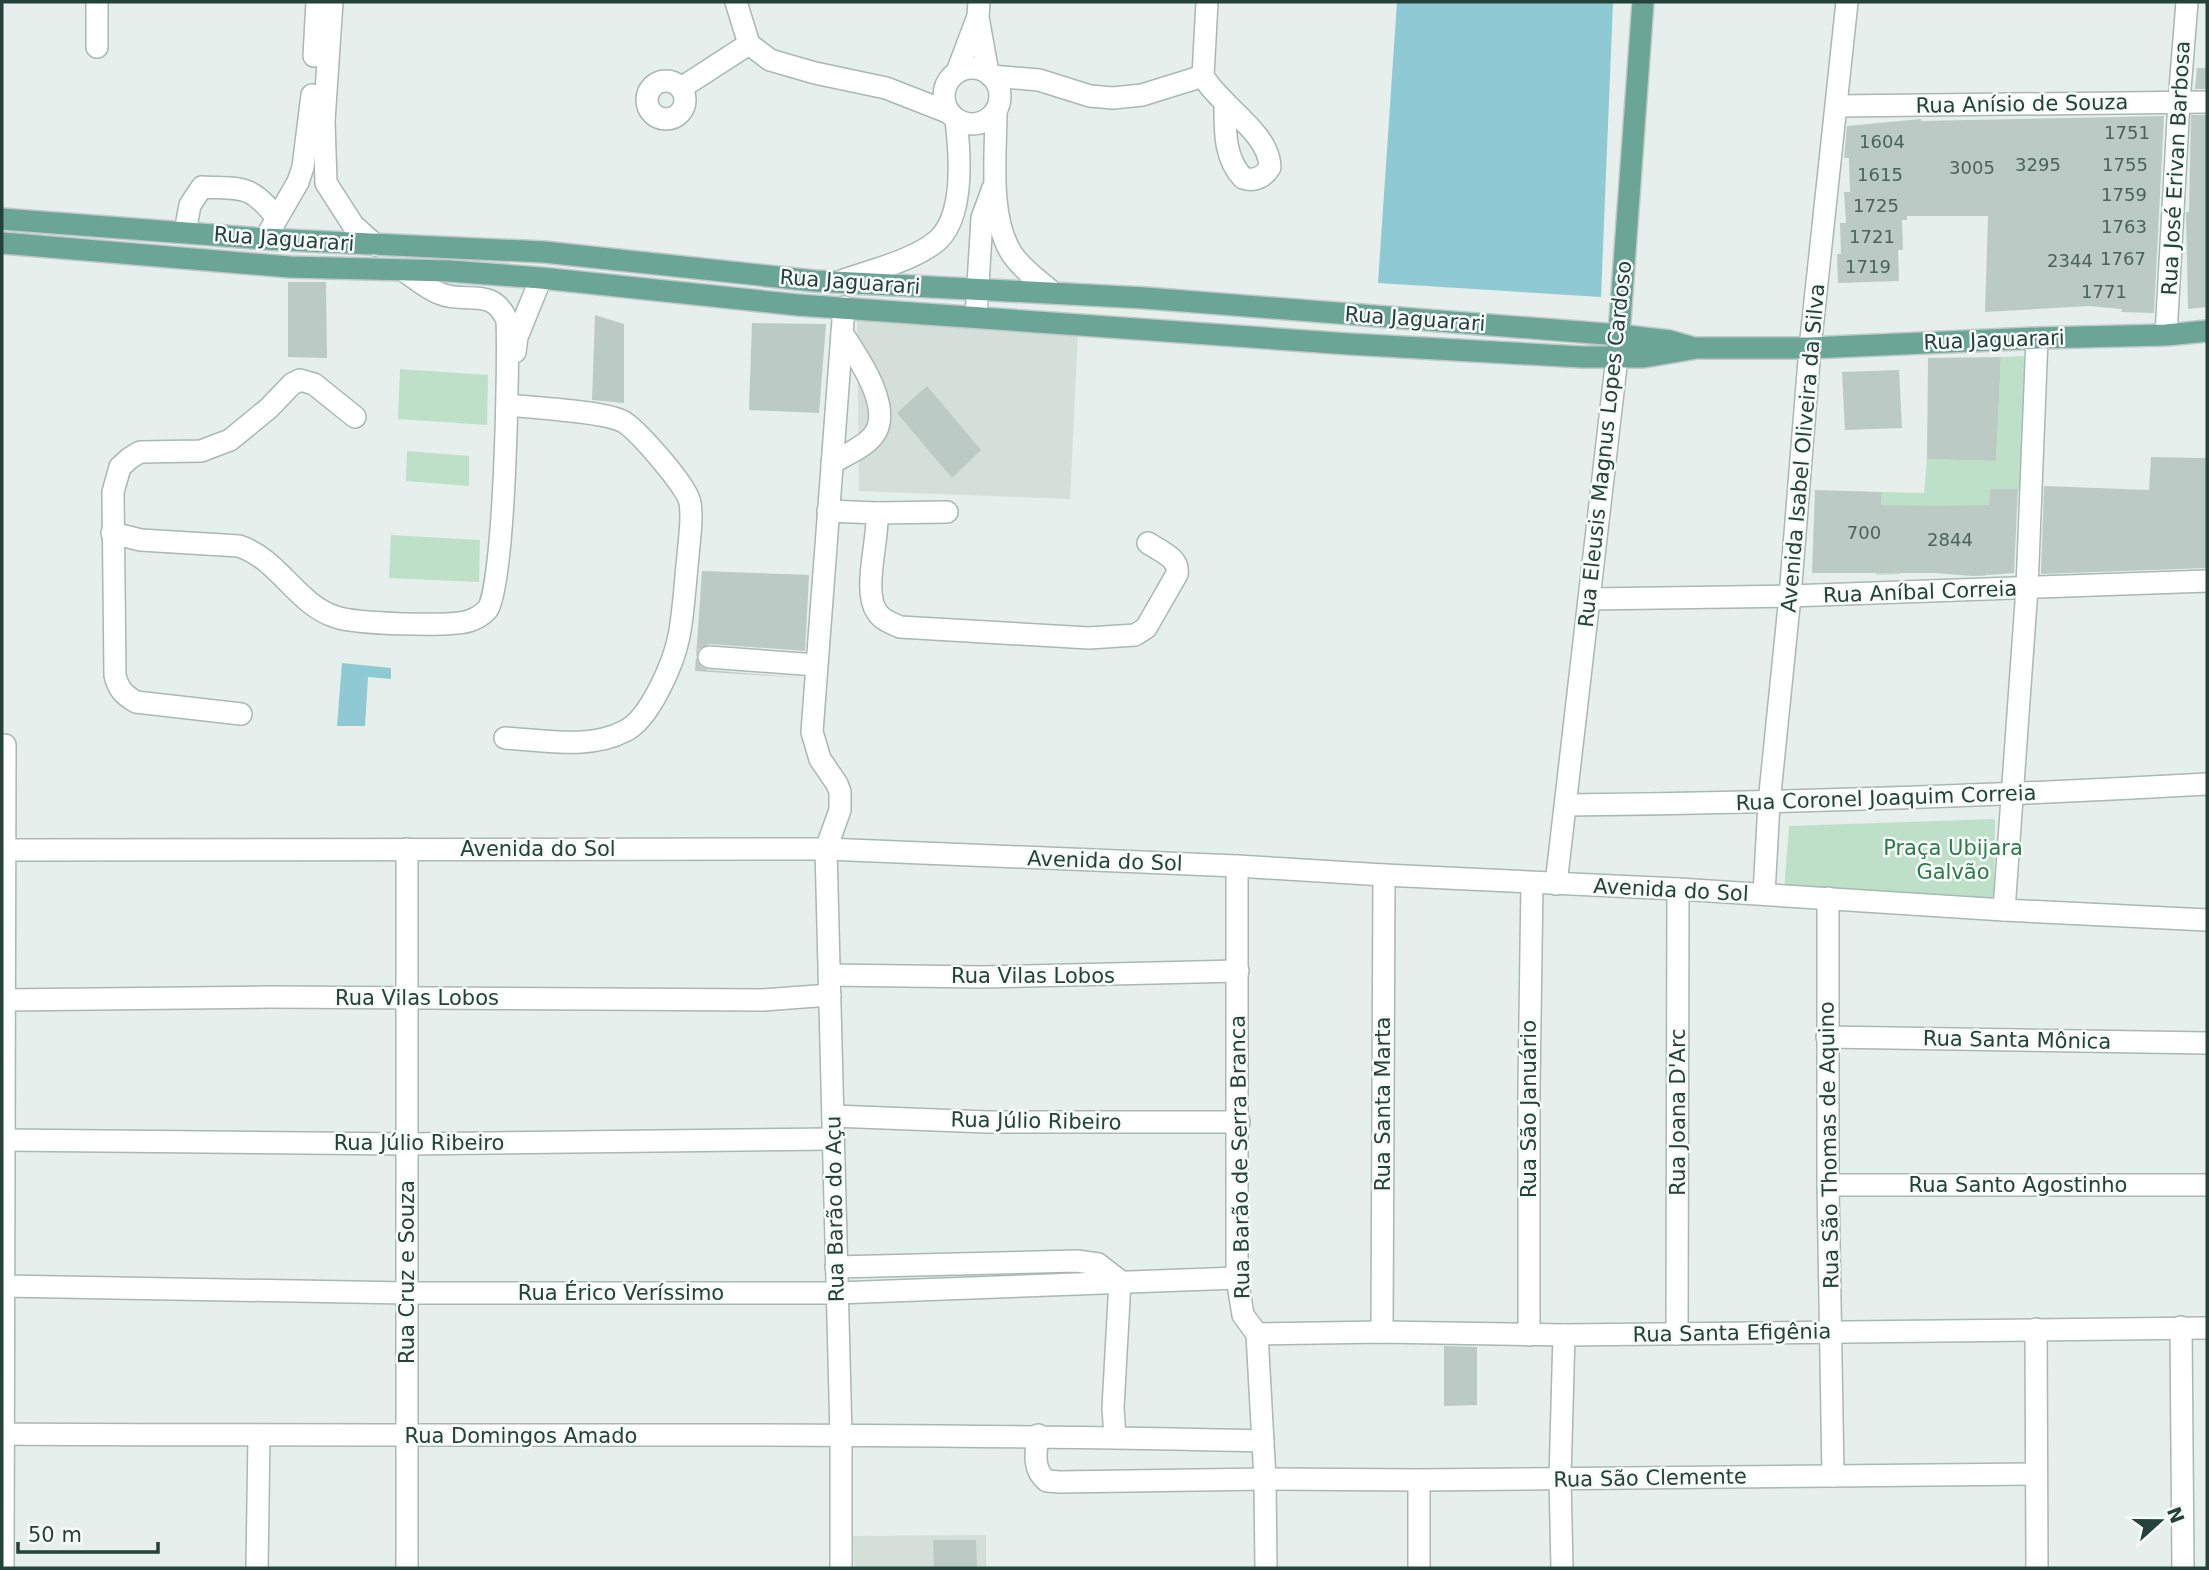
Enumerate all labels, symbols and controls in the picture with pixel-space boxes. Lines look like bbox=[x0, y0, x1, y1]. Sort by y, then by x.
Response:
street label: Rua José Erivan Barbosa bbox=[2157, 40, 2195, 296]
street label: Rua Anísio de Souza bbox=[1915, 90, 2129, 118]
house number: 1751 bbox=[2104, 122, 2150, 143]
house number: 1604 bbox=[1859, 131, 1905, 152]
house number: 3295 bbox=[2015, 154, 2061, 175]
house number: 1755 bbox=[2102, 154, 2148, 175]
house number: 3005 bbox=[1949, 157, 1995, 178]
house number: 1615 bbox=[1857, 164, 1903, 185]
house number: 1759 bbox=[2101, 184, 2147, 205]
house number: 1725 bbox=[1853, 195, 1899, 216]
house number: 1763 bbox=[2101, 216, 2147, 237]
street label: Rua Jaguarari bbox=[213, 222, 355, 256]
house number: 1721 bbox=[1849, 226, 1895, 247]
house number: 1767 bbox=[2100, 248, 2146, 269]
house number: 2344 bbox=[2047, 250, 2093, 271]
house number: 1719 bbox=[1845, 256, 1891, 277]
street label: Rua Eleusis Magnus Lopes Cardoso bbox=[1574, 259, 1636, 629]
street label: Rua Jaguarari bbox=[779, 265, 921, 299]
house number: 1771 bbox=[2081, 281, 2127, 302]
street label: Avenida Isabel Oliveira da Silva bbox=[1777, 283, 1829, 613]
street label: Rua Jaguarari bbox=[1344, 302, 1486, 336]
street label: Rua Jaguarari bbox=[1923, 326, 2065, 354]
house number: 700 bbox=[1847, 522, 1881, 543]
house number: 2844 bbox=[1927, 529, 1973, 550]
street label: Rua Aníbal Correia bbox=[1822, 577, 2018, 607]
street label: Rua Coronel Joaquim Correia bbox=[1735, 781, 2037, 815]
park label: Praça Ubijara Galvão bbox=[1883, 836, 2023, 884]
street label: Avenida do Sol bbox=[460, 837, 616, 861]
street label: Avenida do Sol bbox=[1027, 846, 1183, 876]
street label: Avenida do Sol bbox=[1593, 874, 1749, 906]
street label: Rua Vilas Lobos bbox=[951, 964, 1115, 988]
street label: Rua Vilas Lobos bbox=[335, 986, 499, 1010]
street label: Rua São Thomas de Aquino bbox=[1814, 1001, 1844, 1289]
street label: Rua Barão de Serra Branca bbox=[1226, 1015, 1254, 1299]
street label: Rua Santa Marta bbox=[1371, 1017, 1395, 1191]
street label: Rua São Januário bbox=[1517, 1020, 1541, 1198]
street label: Rua Santa Mônica bbox=[1923, 1026, 2111, 1054]
street label: Rua Joana D'Arc bbox=[1666, 1028, 1690, 1196]
street label: Rua Júlio Ribeiro bbox=[950, 1108, 1122, 1134]
street label: Rua Barão do Açu bbox=[821, 1116, 849, 1302]
street label: Rua Júlio Ribeiro bbox=[334, 1131, 504, 1155]
street label: Rua Santo Agostinho bbox=[1909, 1173, 2127, 1197]
street label: Rua Cruz e Souza bbox=[395, 1180, 419, 1364]
street label: Rua Érico Veríssimo bbox=[518, 1280, 724, 1305]
street label: Rua Santa Efigênia bbox=[1633, 1319, 1831, 1347]
street label: Rua Domingos Amado bbox=[405, 1424, 637, 1448]
street label: Rua São Clemente bbox=[1553, 1464, 1747, 1492]
north arrow bbox=[2125, 1486, 2195, 1556]
text: N bbox=[2163, 1504, 2189, 1526]
scale bar bbox=[18, 1510, 158, 1554]
text: 50 m bbox=[28, 1523, 82, 1547]

